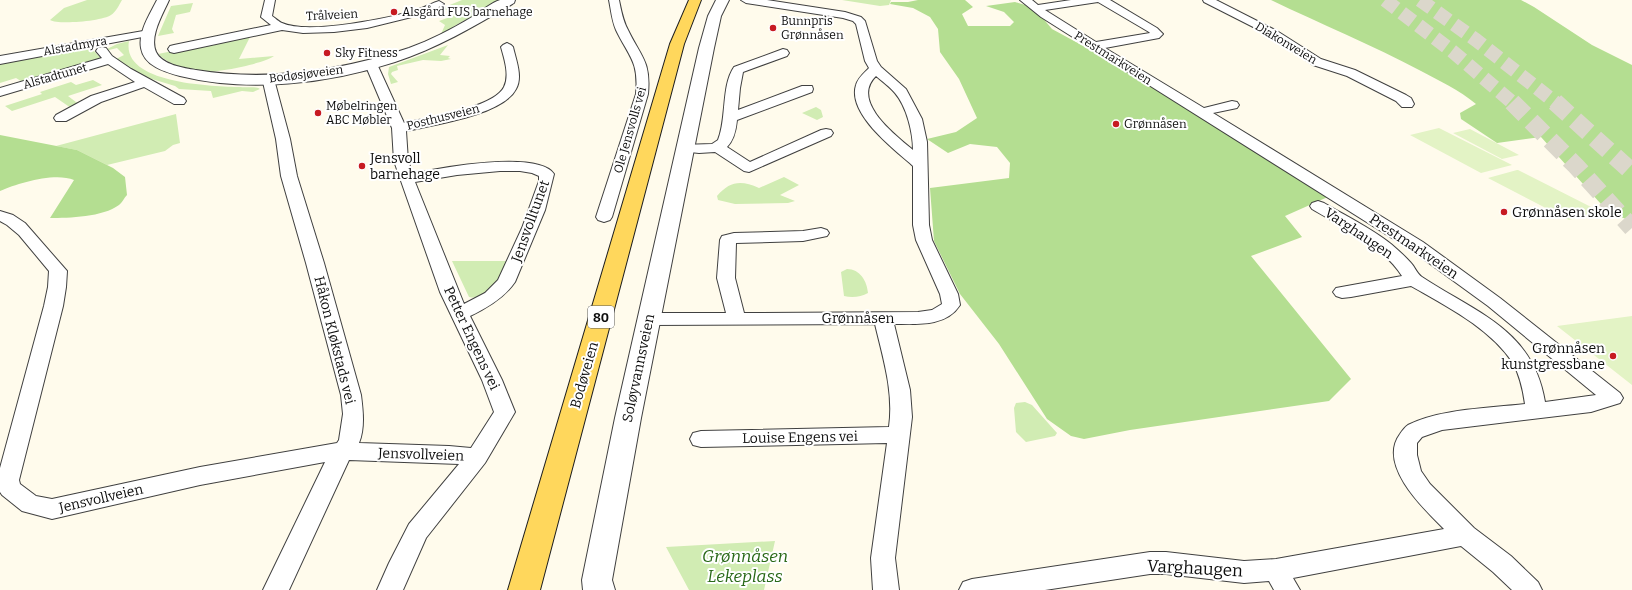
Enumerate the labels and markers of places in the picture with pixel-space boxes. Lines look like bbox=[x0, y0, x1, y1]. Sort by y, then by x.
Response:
place label: Alsgård FUS barnehage bbox=[402, 5, 533, 19]
marker: Alsgård FUS barnehage bbox=[389, 7, 399, 17]
place label: Bunnpris Grønnåsen bbox=[781, 14, 844, 42]
marker: Bunnpris Grønnåsen bbox=[768, 23, 778, 33]
place label: Sky Fitness bbox=[335, 46, 398, 60]
marker: Sky Fitness bbox=[322, 48, 332, 58]
place label: Møbelringen ABC Møbler bbox=[326, 99, 398, 127]
marker: Møbelringen ABC Møbler bbox=[313, 108, 323, 118]
place label: Grønnåsen bbox=[1124, 117, 1187, 131]
marker: Grønnåsen bbox=[1111, 119, 1121, 129]
place label: Jensvoll barnehage bbox=[369, 150, 440, 183]
marker: Jensvoll barnehage bbox=[357, 161, 367, 171]
place label: Grønnåsen skole bbox=[1512, 204, 1622, 221]
marker: Grønnåsen skole bbox=[1499, 207, 1509, 217]
place label: Grønnåsen kunstgressbane bbox=[1501, 340, 1605, 373]
marker: Grønnåsen kunstgressbane bbox=[1608, 351, 1618, 361]

